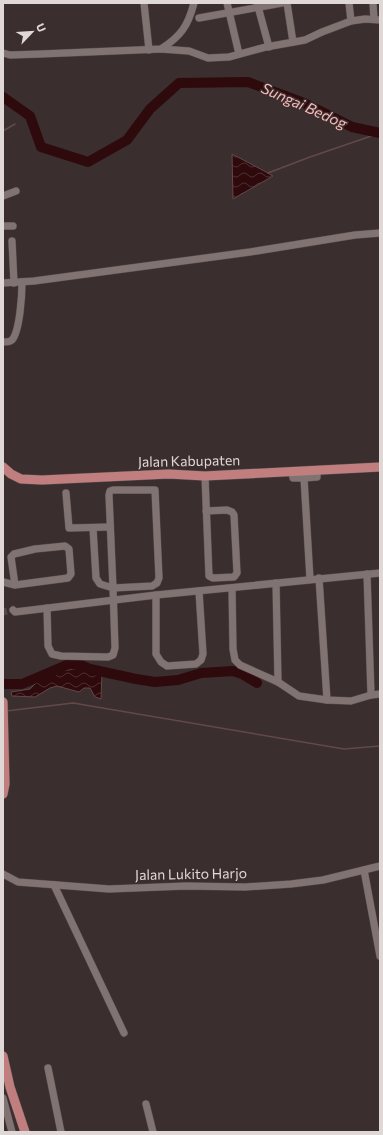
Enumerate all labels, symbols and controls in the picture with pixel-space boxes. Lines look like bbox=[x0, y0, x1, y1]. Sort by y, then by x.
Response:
north arrow bbox=[12, 12, 52, 52]
text: U bbox=[34, 21, 49, 34]
water label: Sungai Bedog bbox=[259, 78, 351, 132]
street label: Jalan Kabupaten bbox=[138, 451, 240, 470]
street label: Jalan Lukito Harjo bbox=[135, 864, 247, 883]

